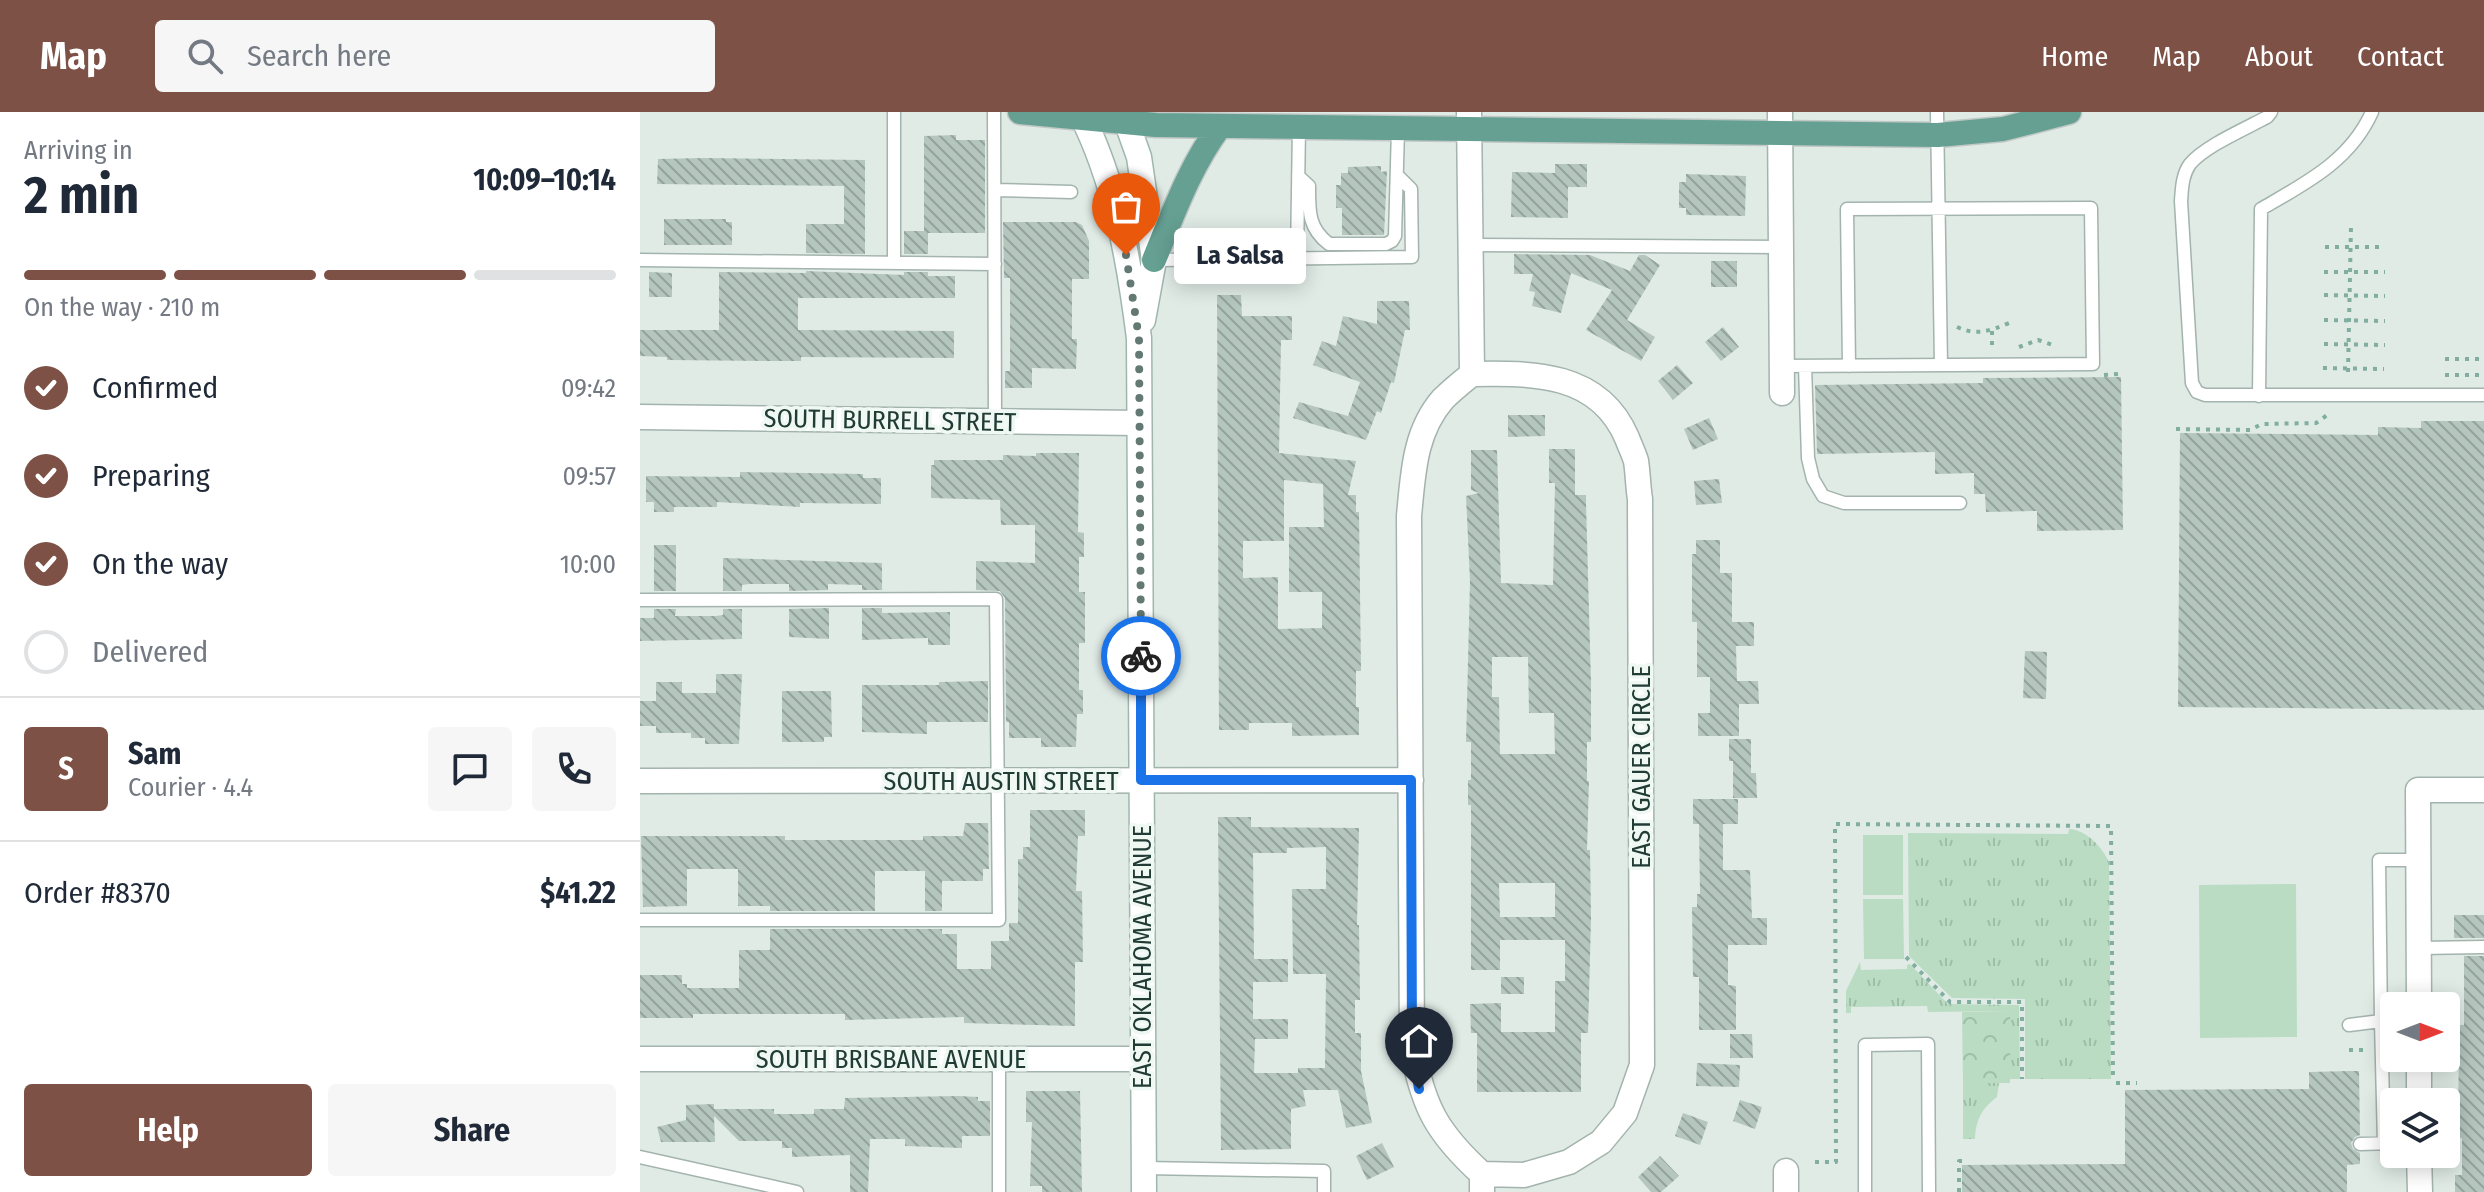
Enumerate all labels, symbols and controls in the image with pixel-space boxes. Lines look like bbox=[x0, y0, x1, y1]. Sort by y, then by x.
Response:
search box bbox=[155, 20, 715, 92]
text: Map bbox=[40, 33, 107, 79]
icon: search bbox=[183, 34, 227, 78]
text: Search here bbox=[247, 38, 391, 74]
text: Home bbox=[2041, 40, 2108, 73]
text: Map bbox=[2152, 40, 2201, 73]
text: About bbox=[2245, 40, 2313, 73]
text: Contact bbox=[2357, 40, 2444, 73]
text: Arriving in bbox=[24, 135, 133, 166]
text: 10:09–10:14 bbox=[473, 162, 616, 198]
text: 2 min bbox=[24, 164, 139, 227]
pin bbox=[1092, 173, 1160, 255]
icon: bag bbox=[1104, 185, 1148, 229]
callout: La Salsa bbox=[1174, 227, 1306, 283]
text: La Salsa bbox=[1196, 240, 1284, 271]
text: On the way · 210 m bbox=[24, 292, 220, 323]
icon: check bbox=[24, 366, 68, 410]
text: Confirmed bbox=[92, 370, 218, 406]
text: 09:42 bbox=[561, 373, 616, 404]
street label: SOUTH BURRELL STREET bbox=[763, 403, 1017, 438]
icon: check bbox=[24, 454, 68, 498]
text: Preparing bbox=[92, 458, 210, 494]
text: 09:57 bbox=[562, 461, 616, 492]
icon: check bbox=[24, 542, 68, 586]
text: On the way bbox=[92, 546, 228, 582]
text: 10:00 bbox=[560, 549, 616, 580]
courier bbox=[1101, 616, 1181, 696]
text: Delivered bbox=[92, 634, 208, 670]
icon: bike bbox=[1119, 634, 1163, 678]
street label: EAST GAUER CIRCLE bbox=[1626, 665, 1657, 869]
button: chat bbox=[428, 727, 512, 811]
button: phone bbox=[532, 727, 616, 811]
text: Sam bbox=[128, 736, 181, 772]
text: S bbox=[58, 751, 74, 787]
street label: SOUTH AUSTIN STREET bbox=[884, 766, 1118, 797]
text: Courier · 4.4 bbox=[128, 772, 253, 803]
street label: EAST OKLAHOMA AVENUE bbox=[1127, 825, 1158, 1089]
text: Order #8370 bbox=[24, 875, 171, 911]
text: $41.22 bbox=[540, 875, 616, 911]
north arrow bbox=[2380, 992, 2460, 1072]
map controls bbox=[2380, 992, 2460, 1168]
pin bbox=[1385, 1007, 1453, 1089]
icon: home bbox=[1397, 1019, 1441, 1063]
street label: SOUTH BRISBANE AVENUE bbox=[756, 1044, 1026, 1075]
button: Help bbox=[24, 1084, 312, 1176]
button: Share bbox=[328, 1084, 616, 1176]
button: layers bbox=[2380, 1088, 2460, 1168]

